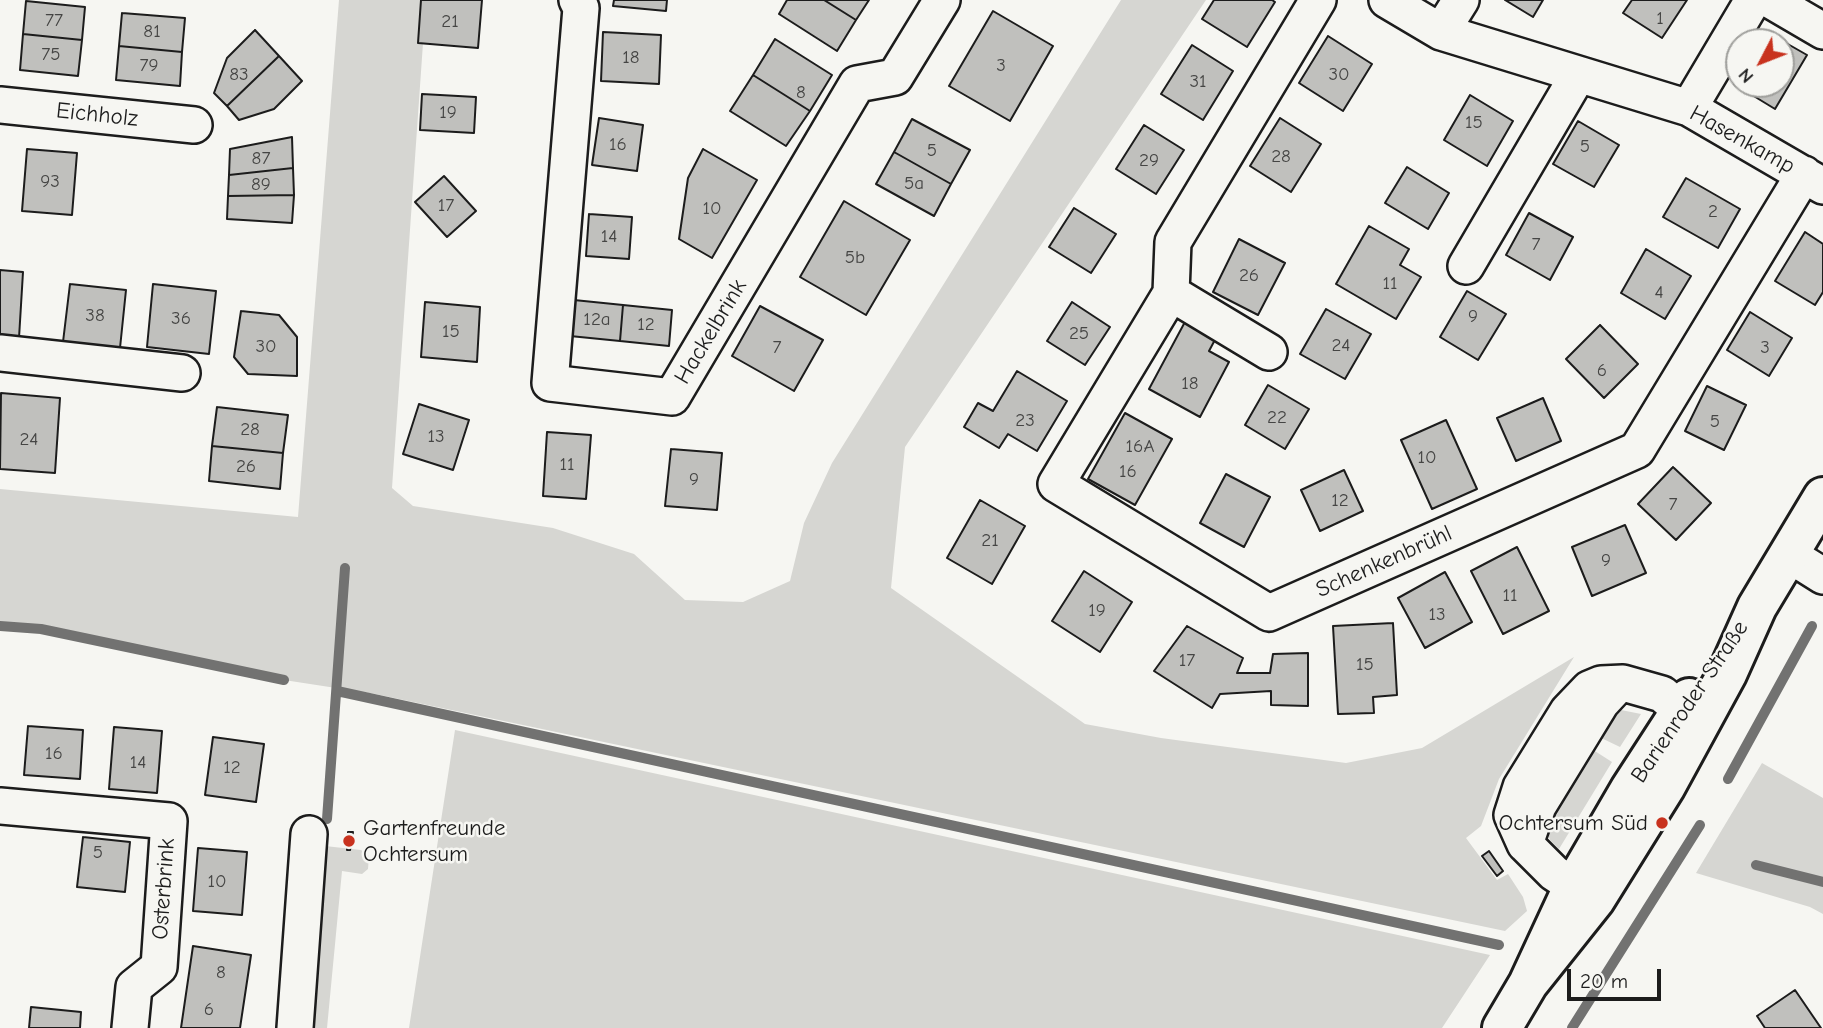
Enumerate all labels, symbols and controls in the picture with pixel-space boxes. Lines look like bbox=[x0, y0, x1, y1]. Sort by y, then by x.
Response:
house number: 1 bbox=[1656, 8, 1664, 30]
house number: 77 bbox=[45, 10, 63, 32]
house number: 21 bbox=[441, 11, 459, 33]
house number: 81 bbox=[143, 21, 161, 43]
north arrow bbox=[1725, 28, 1795, 98]
house number: 75 bbox=[41, 44, 61, 66]
house number: 18 bbox=[622, 47, 640, 69]
house number: 79 bbox=[139, 55, 159, 77]
house number: 3 bbox=[996, 55, 1006, 77]
house number: 83 bbox=[229, 64, 249, 86]
house number: 30 bbox=[1328, 64, 1350, 86]
text: N bbox=[1734, 64, 1758, 88]
house number: 31 bbox=[1189, 71, 1207, 93]
house number: 8 bbox=[796, 82, 806, 104]
street label: Eichholz bbox=[55, 97, 139, 133]
street label: Hasenkamp bbox=[1685, 100, 1799, 180]
house number: 19 bbox=[439, 102, 457, 124]
house number: 15 bbox=[1465, 112, 1483, 134]
house number: 16 bbox=[609, 134, 627, 156]
house number: 5 bbox=[1580, 136, 1590, 158]
house number: 5 bbox=[927, 140, 937, 162]
house number: 28 bbox=[1271, 146, 1291, 168]
house number: 87 bbox=[252, 148, 270, 170]
house number: 29 bbox=[1139, 150, 1159, 172]
house number: 93 bbox=[40, 171, 60, 193]
house number: 5a bbox=[904, 173, 924, 195]
house number: 89 bbox=[251, 174, 271, 196]
house number: 17 bbox=[438, 195, 454, 217]
house number: 10 bbox=[702, 198, 722, 220]
house number: 2 bbox=[1708, 201, 1718, 223]
house number: 14 bbox=[601, 226, 617, 248]
house number: 7 bbox=[1532, 234, 1540, 256]
house number: 5b bbox=[845, 247, 865, 269]
house number: 26 bbox=[1239, 265, 1259, 287]
house number: 11 bbox=[1382, 273, 1398, 295]
street label: Hackelbrink bbox=[669, 275, 753, 389]
house number: 4 bbox=[1654, 282, 1664, 304]
house number: 38 bbox=[85, 305, 105, 327]
house number: 9 bbox=[1468, 306, 1478, 328]
house number: 36 bbox=[171, 308, 191, 330]
house number: 12a bbox=[583, 309, 611, 331]
house number: 12 bbox=[637, 314, 655, 336]
house number: 15 bbox=[442, 321, 460, 343]
house number: 25 bbox=[1069, 323, 1089, 345]
house number: 24 bbox=[1331, 335, 1351, 357]
house number: 30 bbox=[255, 336, 277, 358]
house number: 7 bbox=[773, 337, 781, 359]
house number: 3 bbox=[1760, 337, 1770, 359]
house number: 6 bbox=[1597, 360, 1607, 382]
house number: 18 bbox=[1181, 373, 1199, 395]
house number: 22 bbox=[1267, 407, 1287, 429]
house number: 23 bbox=[1015, 410, 1035, 432]
house number: 5 bbox=[1710, 411, 1720, 433]
house number: 28 bbox=[240, 419, 260, 441]
house number: 13 bbox=[427, 426, 445, 448]
house number: 24 bbox=[19, 429, 39, 451]
house number: 16A bbox=[1126, 436, 1154, 458]
house number: 10 bbox=[1417, 447, 1437, 469]
house number: 11 bbox=[559, 454, 575, 476]
house number: 26 bbox=[236, 456, 256, 478]
house number: 16 bbox=[1119, 461, 1137, 483]
house number: 9 bbox=[689, 469, 699, 491]
house number: 12 bbox=[1331, 490, 1349, 512]
house number: 7 bbox=[1669, 494, 1677, 516]
street label: Schenkenbrühl bbox=[1312, 520, 1456, 604]
house number: 21 bbox=[981, 530, 999, 552]
house number: 9 bbox=[1601, 550, 1611, 572]
house number: 11 bbox=[1502, 585, 1518, 607]
house number: 19 bbox=[1088, 600, 1106, 622]
house number: 13 bbox=[1428, 604, 1446, 626]
street label: Barienroder Straße bbox=[1626, 616, 1754, 788]
house number: 17 bbox=[1179, 650, 1195, 672]
house number: 15 bbox=[1356, 654, 1374, 676]
house number: 16 bbox=[45, 743, 63, 765]
house number: 14 bbox=[130, 752, 146, 774]
house number: 12 bbox=[223, 757, 241, 779]
place label: Ochtersum Süd bbox=[1499, 809, 1648, 837]
place label: Gartenfreunde Ochtersum bbox=[363, 814, 505, 868]
marker: Ochtersum Süd bbox=[1654, 815, 1670, 831]
marker: Gartenfreunde Ochtersum bbox=[341, 833, 357, 849]
street label: Osterbrink bbox=[147, 837, 181, 941]
house number: 5 bbox=[93, 842, 103, 864]
house number: 10 bbox=[207, 871, 227, 893]
scale bar bbox=[1571, 954, 1666, 998]
house number: 8 bbox=[216, 962, 226, 984]
text: 20 m bbox=[1580, 969, 1628, 993]
house number: 6 bbox=[204, 999, 214, 1021]

